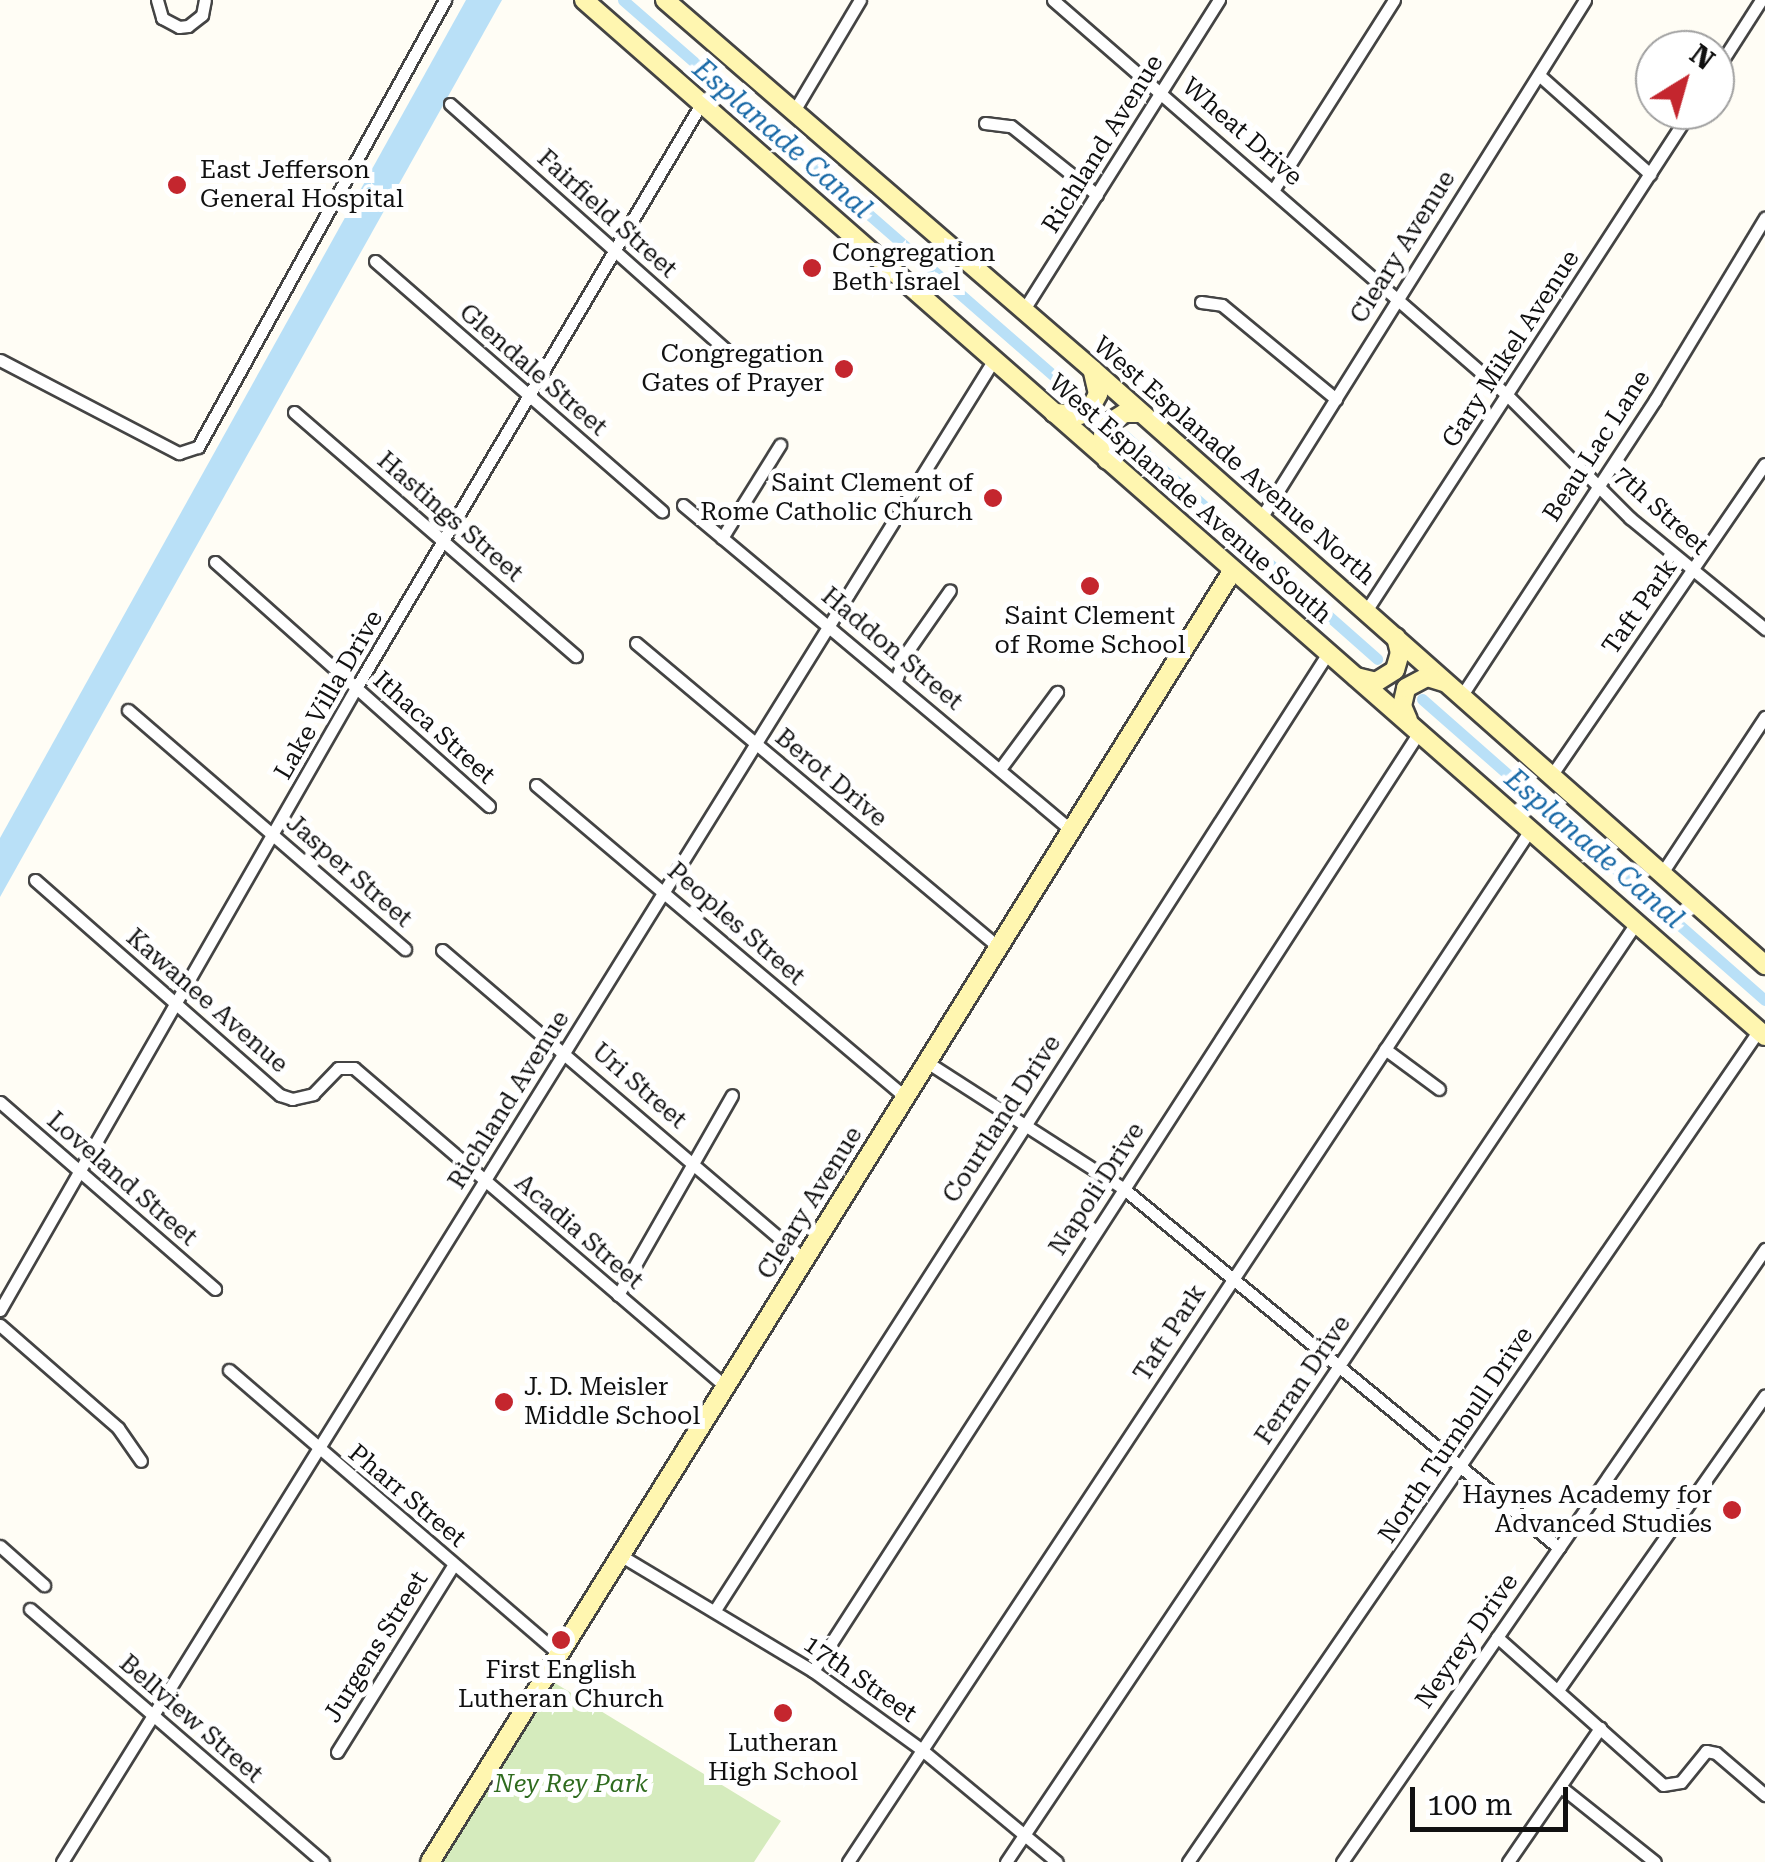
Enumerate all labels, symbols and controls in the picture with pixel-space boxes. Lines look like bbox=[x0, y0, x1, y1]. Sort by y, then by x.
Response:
north arrow bbox=[1635, 30, 1735, 130]
text: N bbox=[1684, 38, 1721, 77]
street label: Richland Avenue bbox=[1036, 49, 1170, 239]
water label: Esplanade Canal bbox=[686, 52, 878, 226]
street label: Wheat Drive bbox=[1176, 72, 1308, 192]
street label: Fairfield Street bbox=[531, 143, 683, 285]
place label: East Jefferson General Hospital bbox=[200, 156, 404, 215]
street label: Cleary Avenue bbox=[1344, 165, 1462, 329]
marker: East Jefferson General Hospital bbox=[164, 172, 190, 198]
place label: Congregation Beth Israel bbox=[832, 239, 995, 298]
street label: Gary Mikel Avenue bbox=[1436, 245, 1586, 453]
marker: Congregation Beth Israel bbox=[801, 257, 823, 279]
street label: Glendale Street bbox=[453, 298, 613, 442]
street label: West Esplanade Avenue North bbox=[1087, 330, 1381, 592]
place label: Congregation Gates of Prayer bbox=[641, 340, 824, 399]
marker: Congregation Gates of Prayer bbox=[833, 358, 855, 380]
street label: Beau Lac Lane bbox=[1537, 365, 1657, 527]
street label: West Esplanade Avenue South bbox=[1042, 368, 1338, 630]
street label: Hastings Street bbox=[371, 446, 529, 588]
street label: 7th Street bbox=[1607, 461, 1715, 561]
place label: Saint Clement of Rome Catholic Church bbox=[700, 469, 973, 528]
marker: Saint Clement of Rome Catholic Church bbox=[982, 487, 1004, 509]
street label: Taft Park bbox=[1596, 553, 1684, 661]
marker: Saint Clement of Rome School bbox=[1079, 575, 1101, 597]
street label: Haddon Street bbox=[815, 581, 969, 717]
place label: Saint Clement of Rome School bbox=[995, 602, 1185, 661]
street label: Lake Villa Drive bbox=[268, 605, 390, 785]
street label: Ithaca Street bbox=[367, 665, 501, 791]
street label: Berot Drive bbox=[769, 723, 893, 833]
water label: Esplanade Canal bbox=[1498, 762, 1690, 936]
street label: Jasper Street bbox=[280, 808, 418, 934]
street label: Peoples Street bbox=[661, 856, 811, 992]
street label: Kawanee Avenue bbox=[120, 923, 294, 1079]
street label: Richland Avenue bbox=[442, 1005, 576, 1195]
street label: Courtland Drive bbox=[937, 1029, 1067, 1209]
street label: Uri Street bbox=[585, 1037, 693, 1135]
street label: Loveland Street bbox=[41, 1106, 203, 1252]
street label: Napoli Drive bbox=[1043, 1117, 1151, 1261]
street label: Cleary Avenue bbox=[751, 1121, 869, 1285]
street label: Acadia Street bbox=[509, 1168, 649, 1296]
street label: Taft Park bbox=[1128, 1279, 1212, 1387]
street label: Ferran Drive bbox=[1249, 1310, 1357, 1450]
street label: North Turnbull Drive bbox=[1372, 1321, 1540, 1549]
place label: J. D. Meisler Middle School bbox=[524, 1373, 700, 1432]
marker: J. D. Meisler Middle School bbox=[493, 1391, 515, 1413]
street label: Pharr Street bbox=[342, 1438, 472, 1554]
place label: Haynes Academy for Advanced Studies bbox=[1462, 1481, 1712, 1540]
marker: Haynes Academy for Advanced Studies bbox=[1721, 1499, 1743, 1521]
street label: Jurgens Street bbox=[318, 1566, 434, 1728]
street label: Neyrey Drive bbox=[1409, 1568, 1525, 1714]
marker: First English Lutheran Church bbox=[550, 1629, 572, 1651]
street label: 17th Street bbox=[798, 1629, 922, 1729]
street label: Bellview Street bbox=[113, 1649, 269, 1789]
place label: First English Lutheran Church bbox=[458, 1656, 664, 1715]
marker: Lutheran High School bbox=[772, 1702, 794, 1724]
place label: Lutheran High School bbox=[708, 1729, 858, 1788]
scale bar bbox=[1415, 1767, 1572, 1829]
park label: Ney Rey Park bbox=[494, 1769, 648, 1799]
text: 100 m bbox=[1427, 1787, 1512, 1822]

